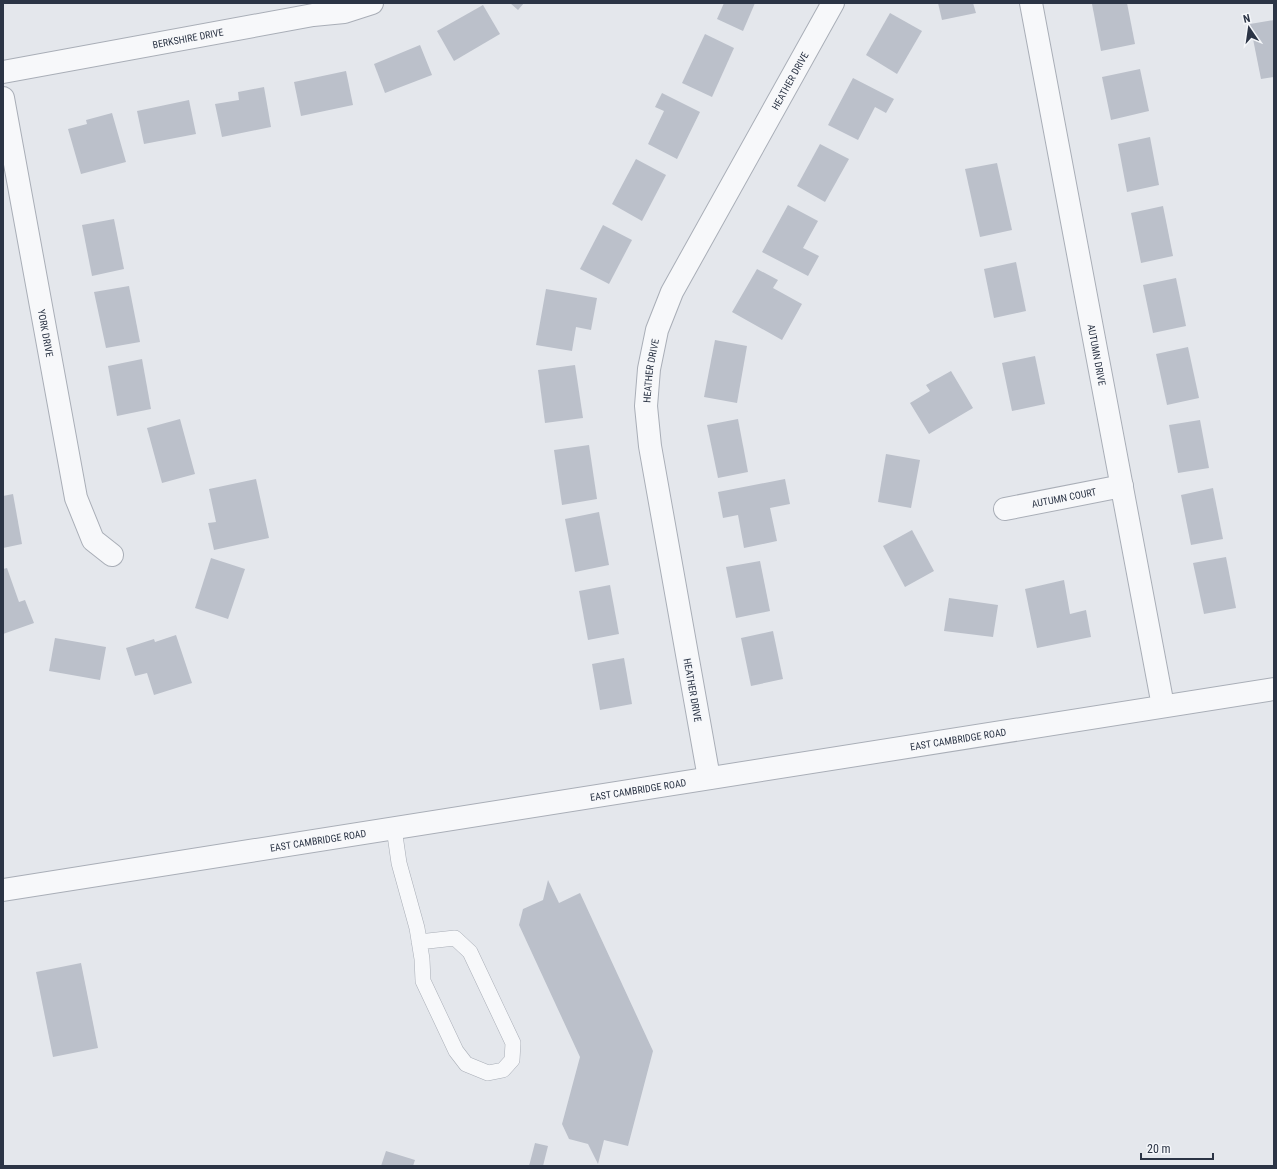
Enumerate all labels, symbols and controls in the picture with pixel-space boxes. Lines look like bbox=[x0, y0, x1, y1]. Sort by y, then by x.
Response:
north arrow bbox=[1229, 8, 1269, 48]
text: N bbox=[1242, 12, 1252, 26]
street label: BERKSHIRE DRIVE bbox=[152, 27, 224, 50]
street label: HEATHER DRIVE bbox=[770, 50, 811, 112]
street label: YORK DRIVE bbox=[36, 308, 55, 358]
street label: AUTUMN DRIVE bbox=[1085, 323, 1108, 387]
street label: HEATHER DRIVE bbox=[641, 338, 661, 403]
street label: AUTUMN COURT bbox=[1031, 486, 1097, 510]
street label: HEATHER DRIVE bbox=[682, 657, 704, 723]
street label: EAST CAMBRIDGE ROAD bbox=[909, 726, 1007, 752]
street label: EAST CAMBRIDGE ROAD bbox=[589, 777, 687, 803]
street label: EAST CAMBRIDGE ROAD bbox=[269, 828, 367, 854]
scale bar bbox=[1141, 1135, 1213, 1161]
text: 20 m bbox=[1147, 1142, 1171, 1156]

